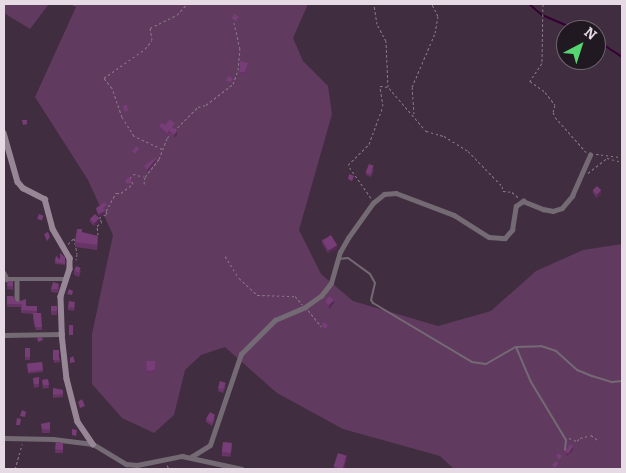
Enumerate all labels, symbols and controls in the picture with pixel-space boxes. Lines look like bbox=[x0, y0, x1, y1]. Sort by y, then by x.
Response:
north arrow bbox=[556, 20, 606, 70]
text: N bbox=[581, 24, 600, 44]

